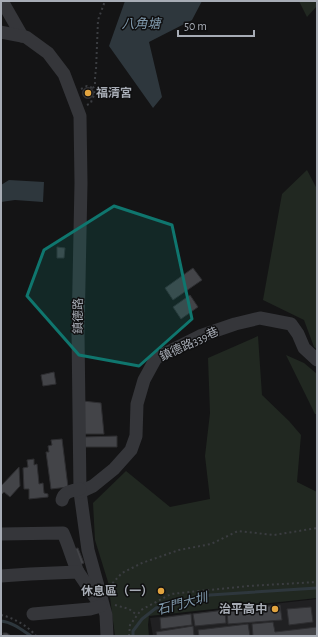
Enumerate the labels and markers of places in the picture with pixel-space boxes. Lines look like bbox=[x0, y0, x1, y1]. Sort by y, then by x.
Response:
place label: 福清宮 bbox=[96, 86, 132, 99]
marker: 福清宮 bbox=[83, 88, 93, 98]
place label: 休息區（一） bbox=[81, 584, 153, 597]
marker: 休息區（一） bbox=[156, 586, 166, 596]
place label: 治平高中 bbox=[219, 602, 267, 615]
marker: 治平高中 bbox=[270, 604, 280, 614]

